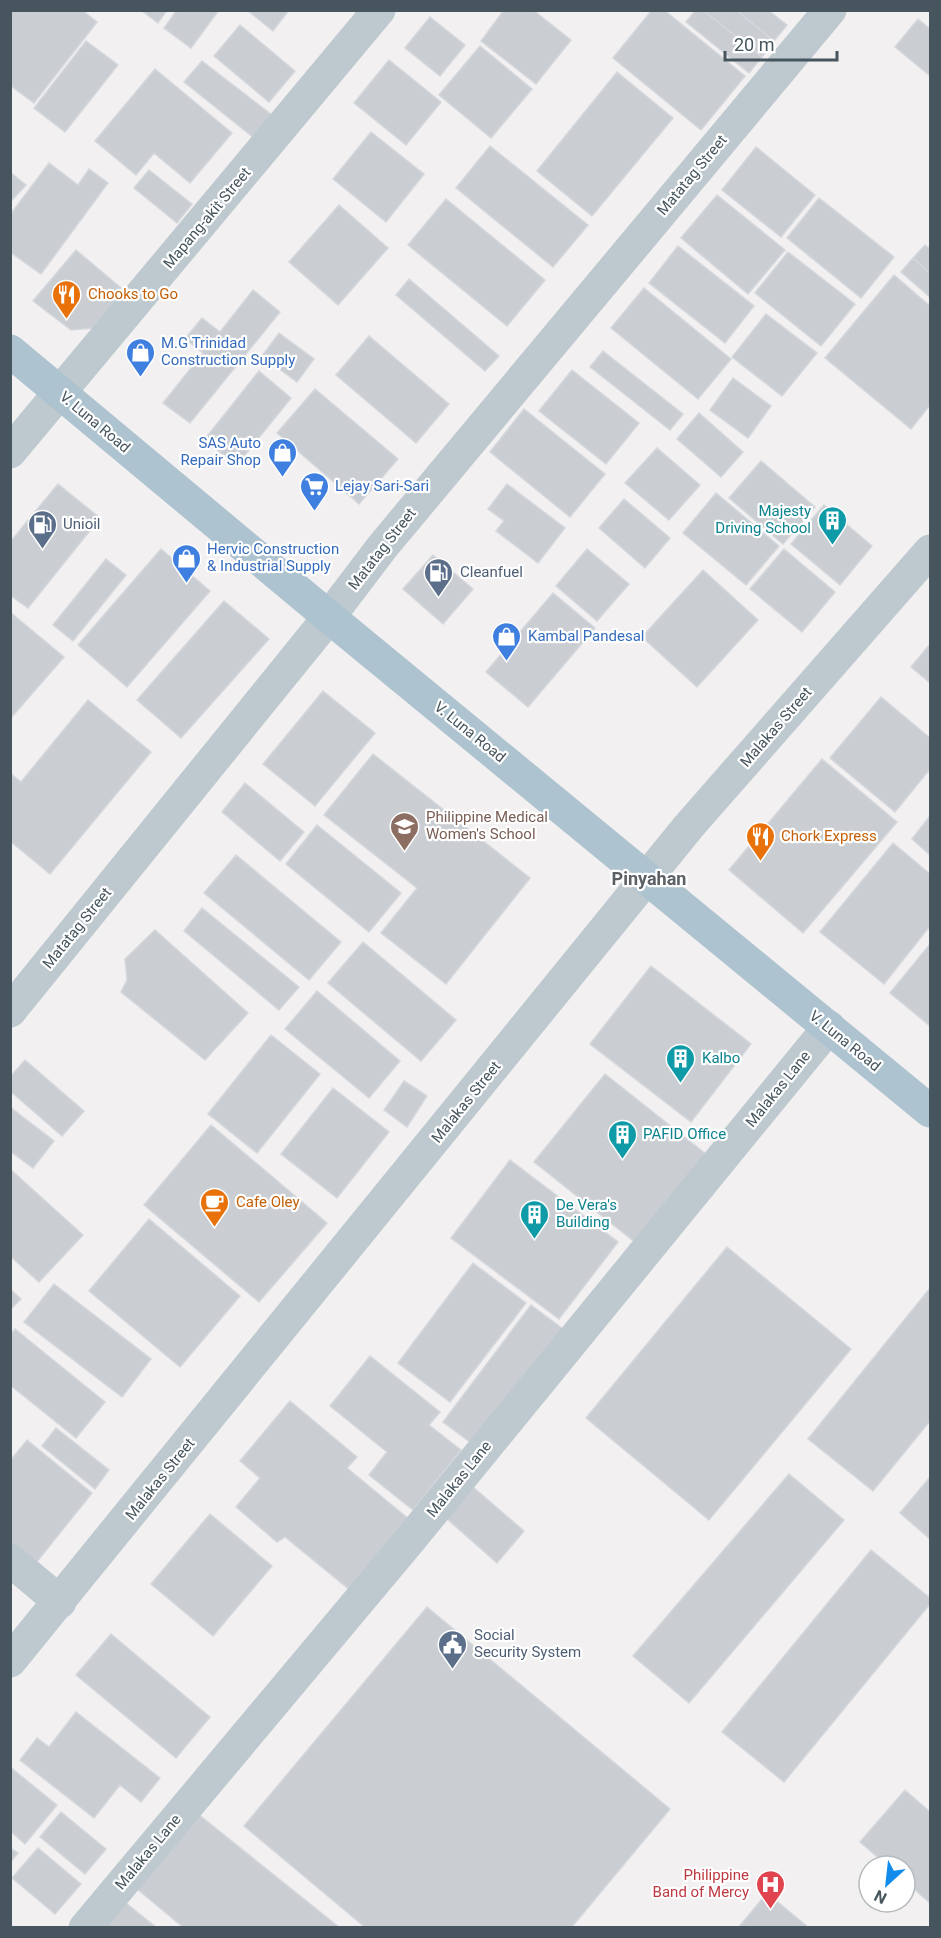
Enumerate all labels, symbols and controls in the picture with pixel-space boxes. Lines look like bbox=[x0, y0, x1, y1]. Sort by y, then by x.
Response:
scale bar bbox=[725, 24, 838, 62]
text: 20 m bbox=[734, 34, 774, 55]
street label: Matatag Street bbox=[653, 131, 731, 219]
street label: Mapang-akit Street bbox=[160, 164, 255, 272]
restaurant icon: Chooks to Go bbox=[51, 278, 83, 320]
place label: Chooks to Go bbox=[88, 285, 178, 303]
place label: M.G Trinidad Construction Supply bbox=[161, 334, 295, 369]
shop icon: M.G Trinidad Construction Supply bbox=[124, 336, 156, 378]
street label: V. Luna Road bbox=[56, 387, 134, 457]
place label: SAS Auto Repair Shop bbox=[181, 434, 261, 469]
shop icon: SAS Auto Repair Shop bbox=[266, 436, 298, 478]
supermarket icon: Lejay Sari-Sari bbox=[298, 470, 330, 512]
place label: Lejay Sari-Sari bbox=[335, 477, 429, 495]
place label: Majesty Driving School bbox=[715, 502, 811, 537]
street label: Matatag Street bbox=[344, 504, 420, 594]
building icon: Majesty Driving School bbox=[816, 504, 848, 546]
fuel station icon: Unioil bbox=[26, 508, 58, 550]
place label: Unioil bbox=[63, 515, 101, 533]
place label: Hervic Construction & Industrial Supply bbox=[207, 540, 339, 575]
shop icon: Hervic Construction & Industrial Supply bbox=[170, 542, 202, 584]
fuel station icon: Cleanfuel bbox=[423, 556, 455, 598]
place label: Cleanfuel bbox=[460, 563, 523, 581]
shop icon: Kambal Pandesal bbox=[491, 620, 523, 662]
place label: Kambal Pandesal bbox=[528, 627, 644, 645]
street label: Malakas Street bbox=[736, 683, 816, 771]
street label: V. Luna Road bbox=[431, 698, 509, 766]
place label: Philippine Medical Women's School bbox=[426, 808, 548, 843]
school or university icon: Philippine Medical Women's School bbox=[389, 810, 421, 852]
restaurant icon: Chork Express bbox=[744, 820, 776, 862]
place label: Chork Express bbox=[781, 827, 877, 845]
district label: Pinyahan bbox=[612, 868, 686, 889]
street label: Matatag Street bbox=[39, 884, 115, 972]
street label: V. Luna Road bbox=[806, 1007, 884, 1075]
building icon: Kalbo bbox=[665, 1042, 697, 1084]
street label: Malakas Lane bbox=[742, 1047, 814, 1131]
place label: Kalbo bbox=[702, 1049, 740, 1067]
street label: Malakas Street bbox=[428, 1057, 504, 1146]
building icon: PAFID Office bbox=[606, 1118, 638, 1160]
place label: PAFID Office bbox=[643, 1125, 726, 1143]
cafe icon: Cafe Oley bbox=[199, 1186, 231, 1228]
place label: Cafe Oley bbox=[236, 1193, 300, 1211]
place label: De Vera's Building bbox=[556, 1196, 617, 1231]
building icon: De Vera's Building bbox=[519, 1198, 551, 1240]
street label: Malakas Street bbox=[122, 1434, 198, 1523]
street label: Malakas Lane bbox=[423, 1437, 495, 1521]
place label: Social Security System bbox=[474, 1626, 581, 1661]
public building icon: Social Security System bbox=[437, 1628, 469, 1670]
street label: Malakas Lane bbox=[111, 1811, 185, 1893]
north arrow bbox=[857, 1854, 917, 1914]
place label: Philippine Band of Mercy bbox=[653, 1866, 749, 1901]
hospital icon: Philippine Band of Mercy bbox=[754, 1868, 786, 1910]
text: N bbox=[871, 1886, 890, 1908]

